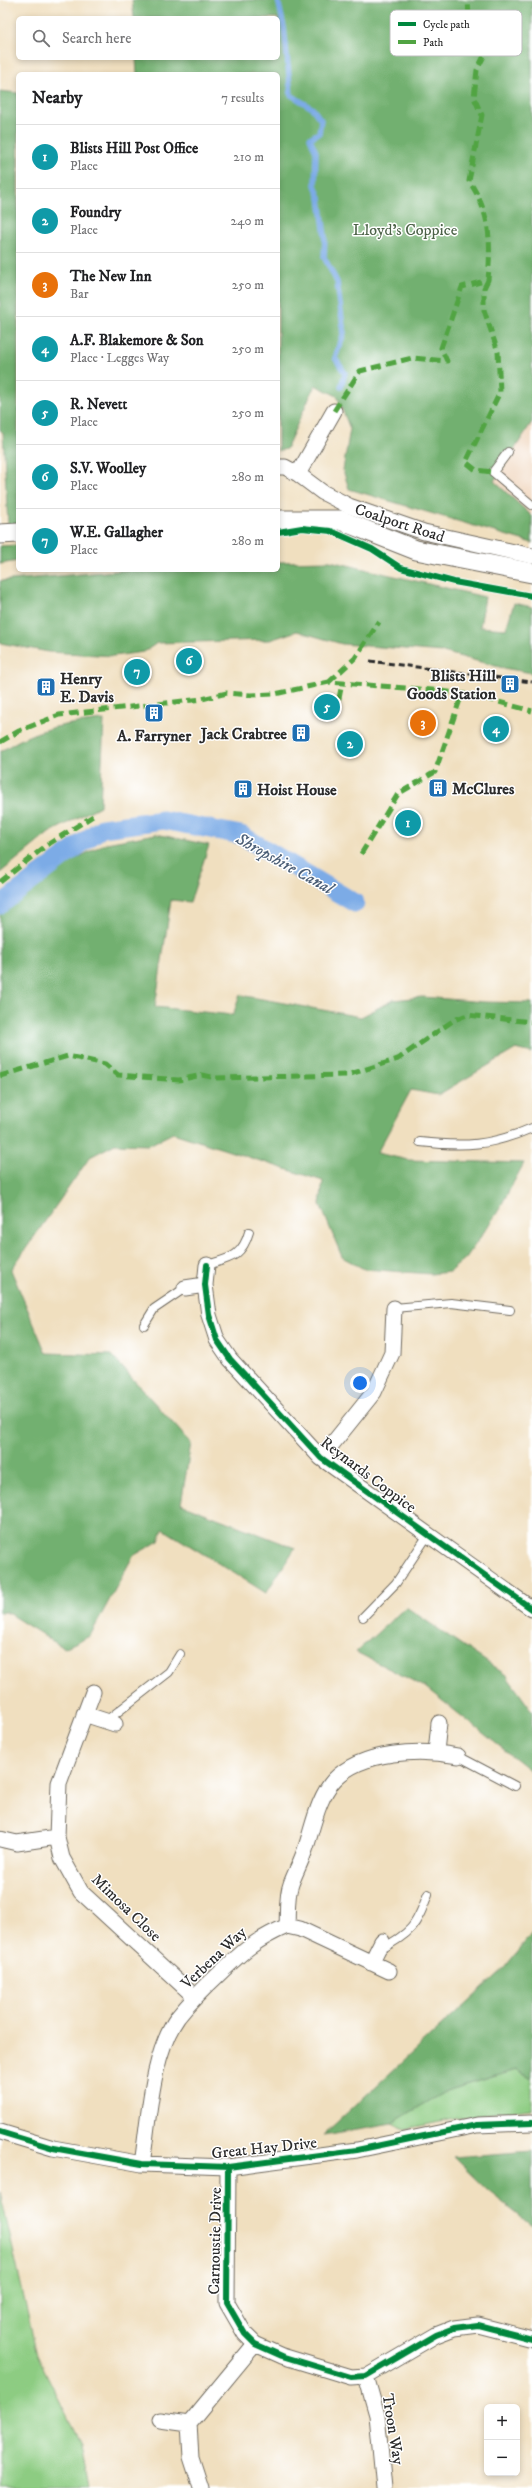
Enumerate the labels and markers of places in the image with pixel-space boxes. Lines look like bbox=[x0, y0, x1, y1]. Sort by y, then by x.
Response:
pin: 6 bbox=[176, 646, 202, 676]
pin: 7 bbox=[124, 657, 150, 687]
place label: Blists Hill Goods Station bbox=[407, 666, 497, 704]
place label: Henry E. Davis bbox=[60, 669, 114, 707]
building icon: Blists Hill Goods Station bbox=[499, 673, 521, 695]
building icon: Henry E. Davis bbox=[35, 676, 57, 698]
pin: 5 bbox=[314, 692, 340, 722]
building icon: A. Farryner bbox=[143, 702, 165, 724]
pin: 3 bbox=[410, 708, 436, 738]
pin: 4 bbox=[483, 714, 509, 744]
building icon: Jack Crabtree bbox=[290, 722, 312, 744]
place label: Jack Crabtree bbox=[199, 724, 287, 744]
place label: A. Farryner bbox=[116, 726, 192, 746]
pin: 2 bbox=[337, 729, 363, 759]
building icon: McClures bbox=[427, 777, 449, 799]
building icon: Hoist House bbox=[232, 778, 254, 800]
place label: McClures bbox=[452, 779, 515, 799]
place label: Hoist House bbox=[257, 780, 337, 800]
pin: 1 bbox=[395, 808, 421, 838]

